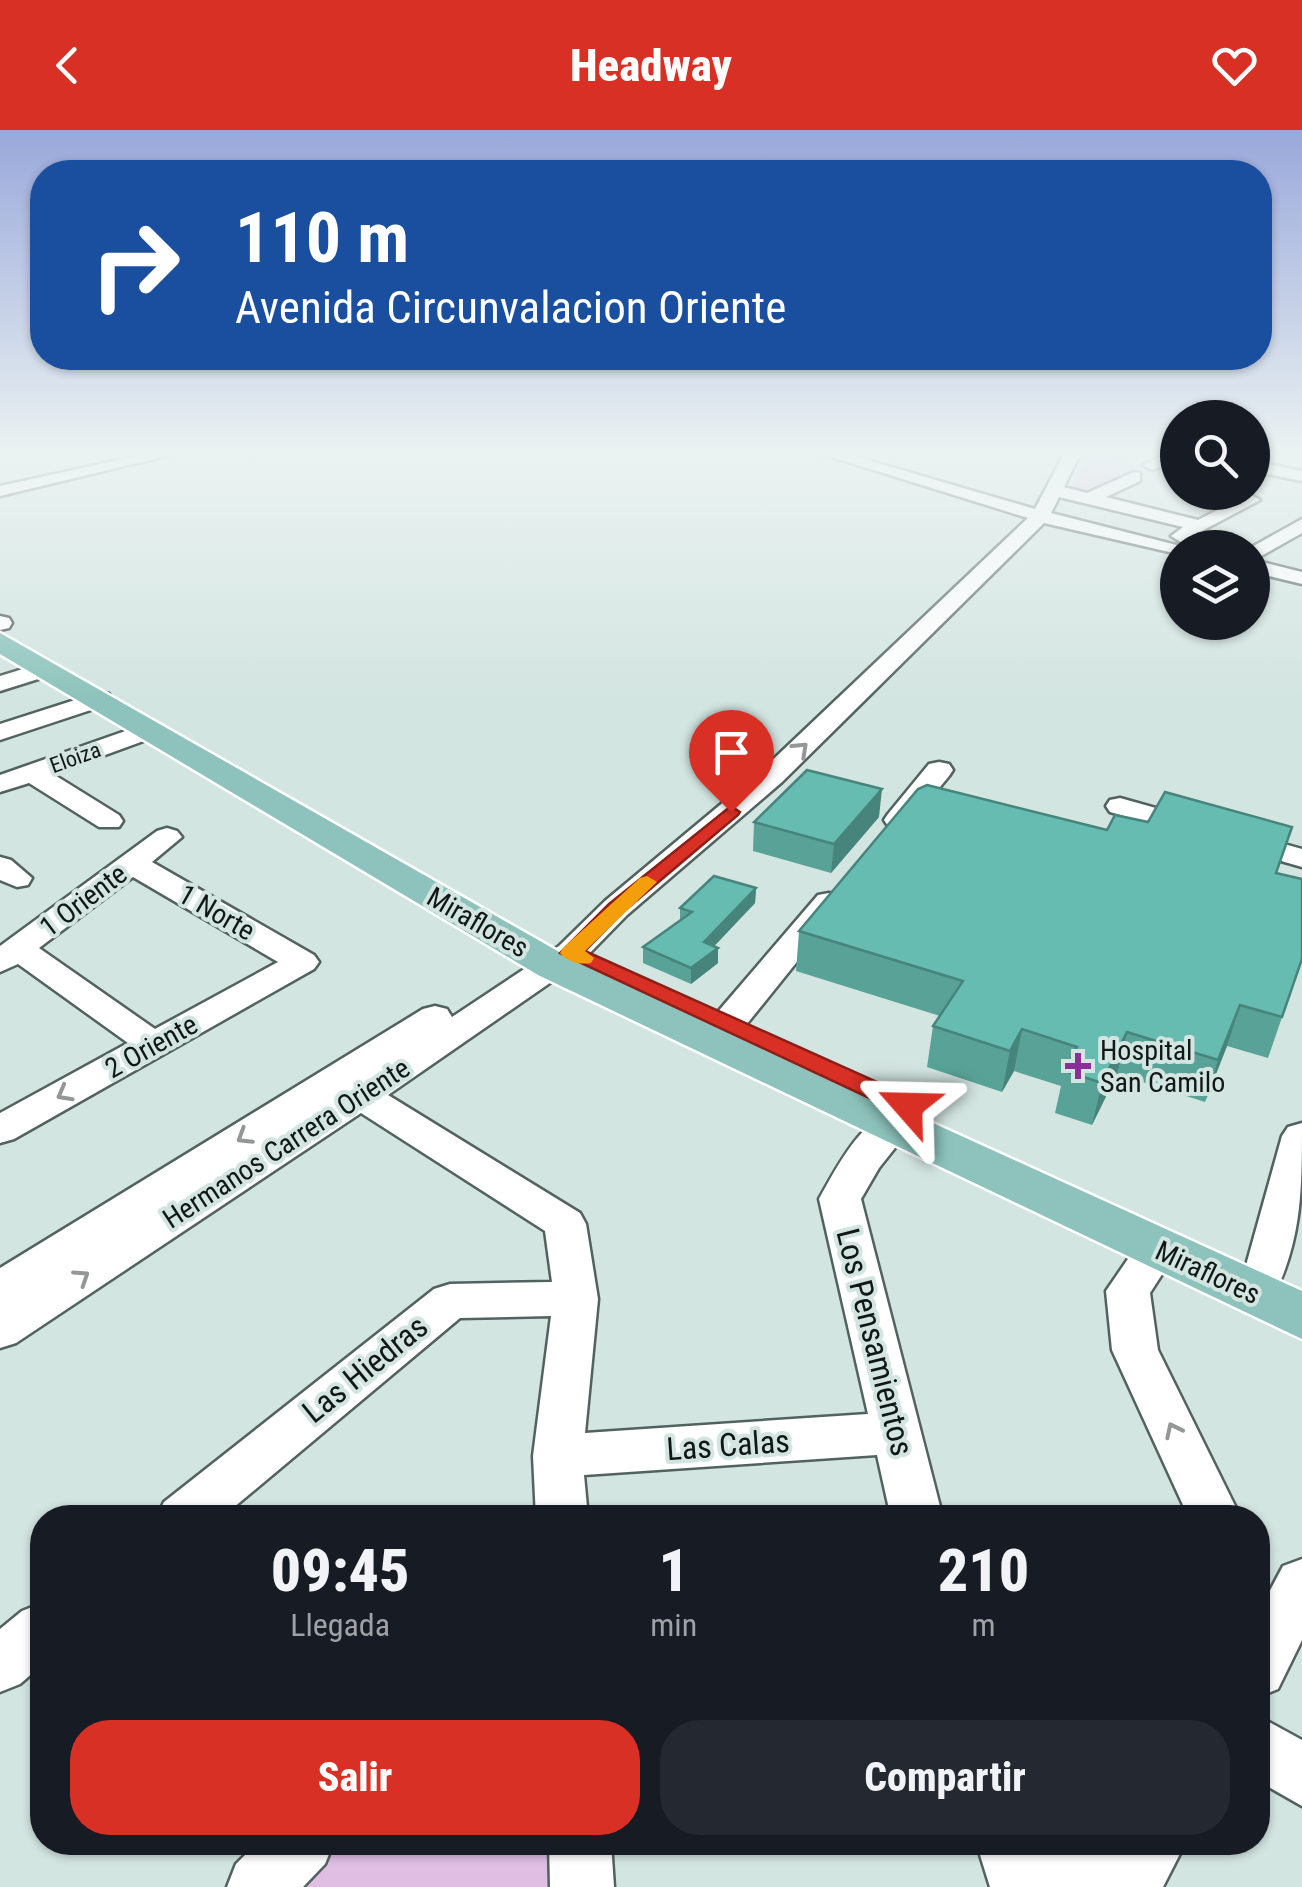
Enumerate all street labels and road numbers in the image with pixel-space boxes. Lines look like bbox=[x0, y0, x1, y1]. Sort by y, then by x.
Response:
street label: Eloiza bbox=[46, 737, 104, 778]
street label: 1 Oriente bbox=[33, 857, 133, 944]
street label: 1 Norte bbox=[173, 878, 261, 947]
street label: Miraflores bbox=[421, 880, 534, 965]
street label: 2 Oriente bbox=[99, 1008, 203, 1085]
street label: Hermanos Carrera Oriente bbox=[157, 1051, 416, 1235]
street label: Los Pensamientos bbox=[828, 1224, 922, 1460]
street label: Miraflores bbox=[1150, 1234, 1265, 1311]
street label: Las Hiedras bbox=[295, 1307, 435, 1431]
street label: Las Calas bbox=[665, 1422, 791, 1468]

